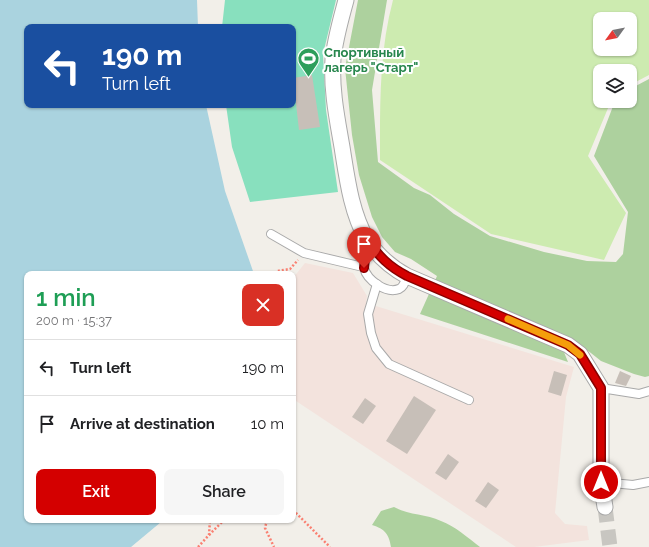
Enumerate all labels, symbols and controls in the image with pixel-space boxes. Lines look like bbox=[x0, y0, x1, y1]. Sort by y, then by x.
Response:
north arrow bbox=[593, 12, 637, 56]
map controls bbox=[593, 12, 637, 108]
text: 190 m bbox=[102, 39, 182, 72]
icon: left bbox=[36, 40, 88, 92]
place label: Спортивный лагерь "Старт" bbox=[324, 45, 418, 75]
sports icon: Спортивный лагерь "Старт" bbox=[296, 46, 322, 79]
button: layers bbox=[593, 64, 637, 108]
text: Turn left bbox=[102, 73, 171, 94]
pin bbox=[347, 227, 381, 268]
icon: arrive bbox=[353, 233, 375, 255]
text: 1 min bbox=[36, 283, 96, 312]
button: close bbox=[242, 284, 284, 326]
text: 200 m · 15:37 bbox=[36, 313, 112, 328]
icon: left bbox=[36, 357, 58, 379]
text: Turn left bbox=[70, 359, 131, 377]
text: 190 m bbox=[242, 359, 284, 377]
icon: arrive bbox=[36, 413, 58, 435]
text: Arrive at destination bbox=[70, 415, 215, 433]
text: 10 m bbox=[251, 415, 284, 433]
position arrow bbox=[580, 461, 622, 503]
button: Exit bbox=[36, 469, 156, 515]
button: Share bbox=[164, 469, 284, 515]

